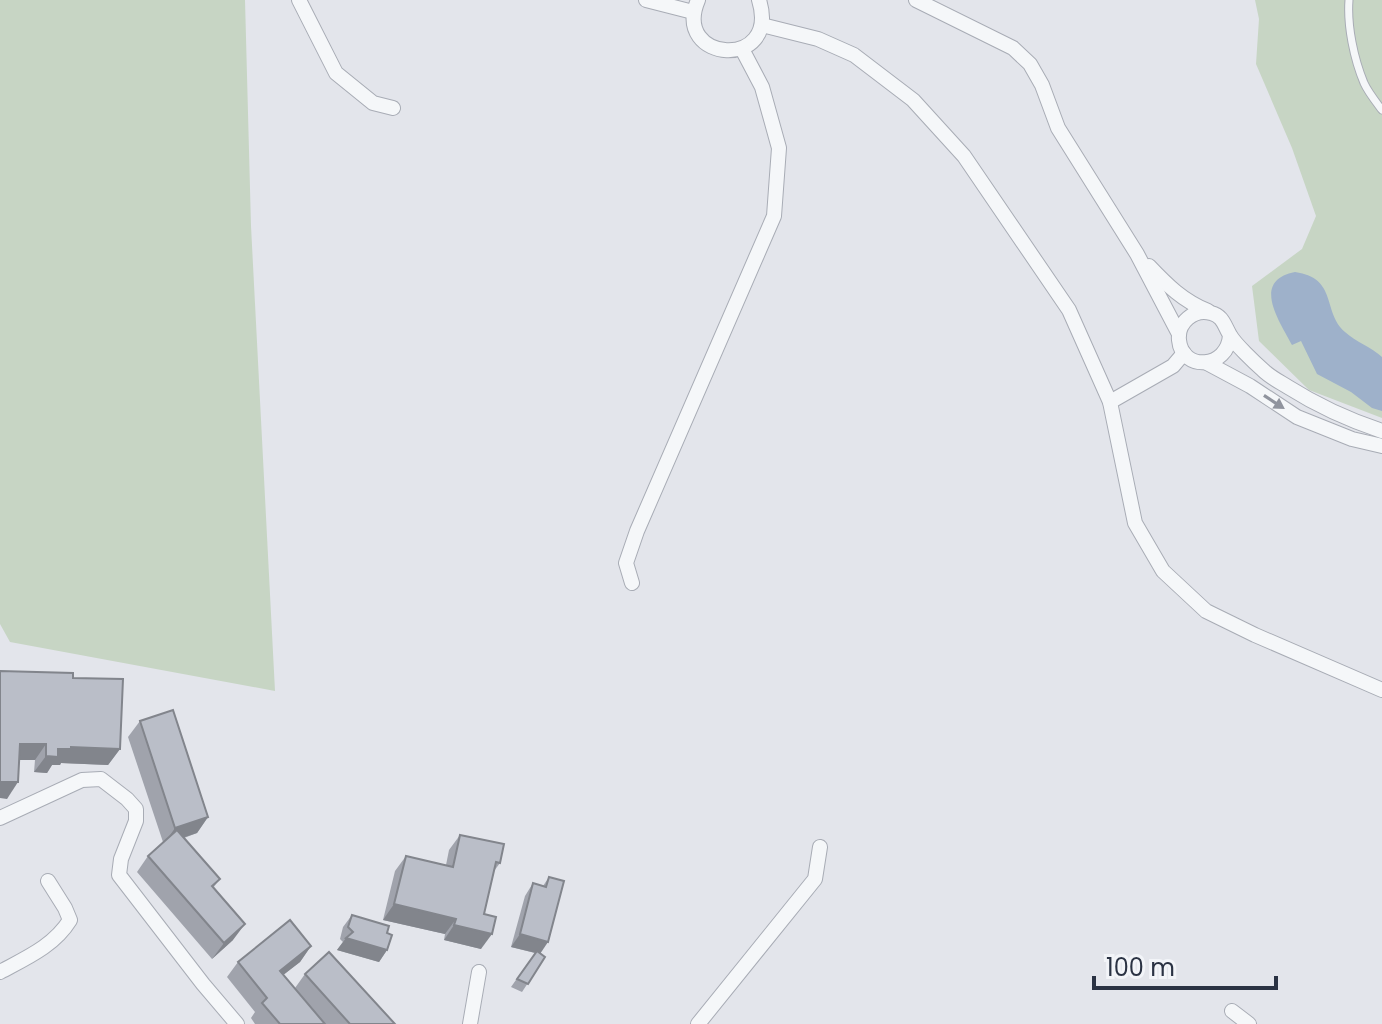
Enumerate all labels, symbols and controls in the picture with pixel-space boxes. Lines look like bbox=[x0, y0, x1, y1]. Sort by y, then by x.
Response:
one-way arrow bbox=[1264, 395, 1285, 410]
scale bar bbox=[1094, 940, 1276, 990]
text: 100 m bbox=[1106, 951, 1175, 984]

